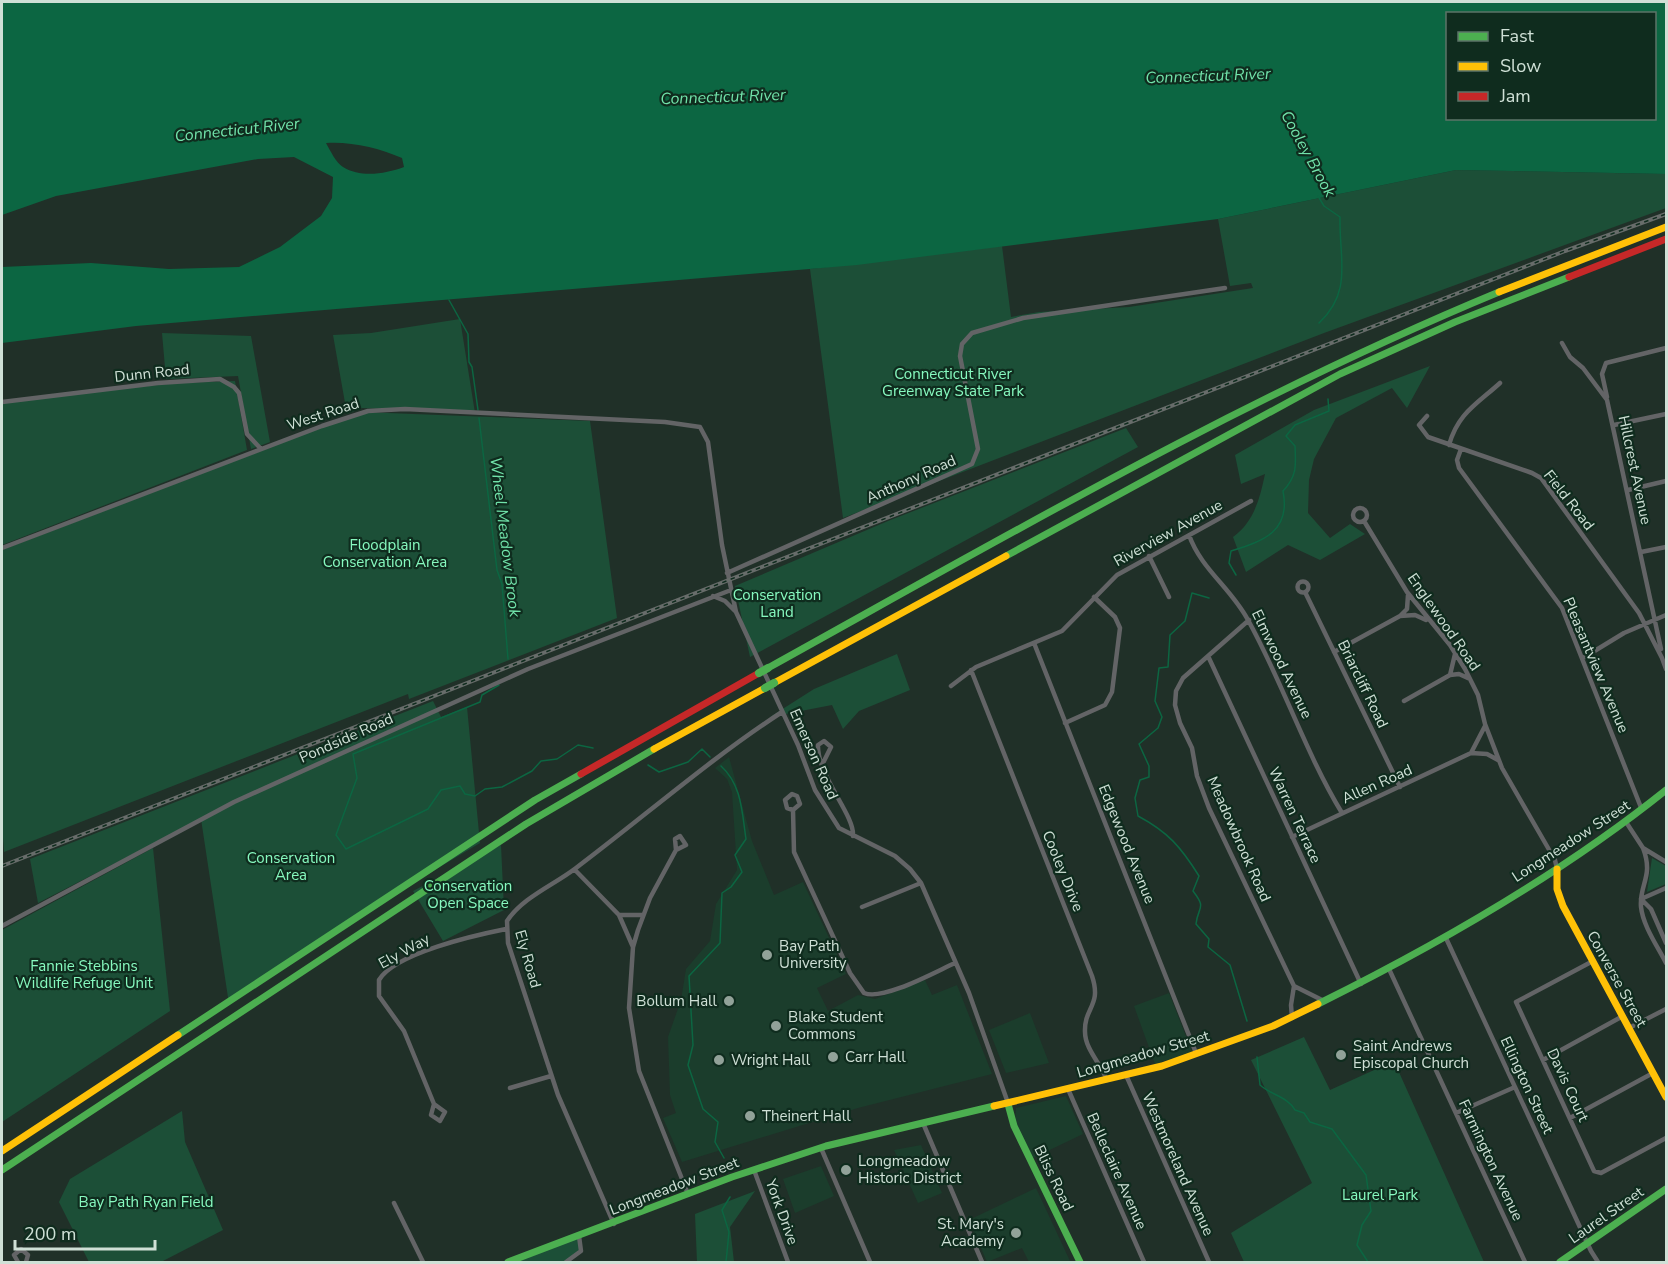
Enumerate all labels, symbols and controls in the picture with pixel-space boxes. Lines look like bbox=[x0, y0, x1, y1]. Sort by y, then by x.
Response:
legend bbox=[1446, 12, 1656, 120]
text: Fast bbox=[1500, 24, 1535, 48]
text: Slow bbox=[1500, 54, 1541, 78]
water label: Connecticut River bbox=[1145, 63, 1272, 89]
water label: Connecticut River bbox=[660, 84, 787, 110]
text: Jam bbox=[1499, 84, 1531, 108]
water label: Cooley Brook bbox=[1275, 107, 1341, 202]
water label: Connecticut River bbox=[173, 112, 302, 147]
street label: Dunn Road bbox=[113, 359, 191, 387]
park label: Connecticut River Greenway State Park bbox=[882, 364, 1024, 401]
street label: West Road bbox=[284, 393, 362, 435]
street label: Hillcrest Avenue bbox=[1614, 414, 1656, 526]
street label: Anthony Road bbox=[863, 450, 959, 508]
water label: Wheel Meadow Brook bbox=[484, 456, 526, 619]
street label: Field Road bbox=[1539, 466, 1599, 534]
street label: Riverview Avenue bbox=[1110, 495, 1226, 571]
park label: Floodplain Conservation Area bbox=[323, 535, 447, 572]
street label: Englewood Road bbox=[1403, 569, 1485, 675]
park label: Conservation Land bbox=[733, 585, 821, 622]
street label: Pleasantview Avenue bbox=[1558, 594, 1634, 736]
street label: Elmwood Avenue bbox=[1247, 606, 1317, 722]
street label: Briarcliff Road bbox=[1333, 637, 1393, 731]
street label: Emerson Road bbox=[785, 705, 843, 803]
street label: Pondside Road bbox=[296, 708, 396, 768]
street label: Allen Road bbox=[1339, 760, 1415, 808]
street label: Warren Terrace bbox=[1264, 764, 1326, 866]
street label: Meadowbrook Road bbox=[1202, 773, 1276, 905]
street label: Edgewood Avenue bbox=[1094, 781, 1160, 907]
street label: Longmeadow Street bbox=[1508, 795, 1634, 887]
street label: Cooley Drive bbox=[1038, 828, 1088, 914]
park label: Conservation Area bbox=[247, 848, 335, 885]
park label: Conservation Open Space bbox=[424, 876, 512, 913]
street label: Converse Street bbox=[1582, 927, 1652, 1031]
street label: Ely Road bbox=[510, 928, 546, 990]
street label: Ely Way bbox=[375, 929, 434, 973]
place label: Bay Path University bbox=[779, 936, 847, 973]
marker: Bay Path University bbox=[760, 948, 774, 962]
park label: Fannie Stebbins Wildlife Refuge Unit bbox=[15, 956, 154, 993]
place label: Bollum Hall bbox=[636, 991, 718, 1011]
marker: Bollum Hall bbox=[722, 994, 736, 1008]
place label: Blake Student Commons bbox=[788, 1007, 884, 1044]
marker: Blake Student Commons bbox=[769, 1019, 783, 1033]
street label: Longmeadow Street bbox=[1074, 1025, 1212, 1082]
street label: Ellington Street bbox=[1496, 1033, 1559, 1138]
place label: Saint Andrews Episcopal Church bbox=[1353, 1036, 1469, 1073]
street label: Davis Court bbox=[1542, 1045, 1594, 1126]
place label: Carr Hall bbox=[845, 1047, 906, 1067]
marker: Saint Andrews Episcopal Church bbox=[1334, 1048, 1348, 1062]
place label: Wright Hall bbox=[731, 1050, 811, 1070]
marker: Carr Hall bbox=[826, 1050, 840, 1064]
marker: Wright Hall bbox=[712, 1053, 726, 1067]
street label: Westmoreland Avenue bbox=[1137, 1089, 1219, 1239]
street label: Farmington Avenue bbox=[1454, 1096, 1528, 1224]
place label: Theinert Hall bbox=[762, 1106, 851, 1126]
marker: Theinert Hall bbox=[743, 1109, 757, 1123]
street label: Belleclaire Avenue bbox=[1082, 1109, 1152, 1233]
street label: Bliss Road bbox=[1029, 1142, 1079, 1214]
place label: Longmeadow Historic District bbox=[858, 1151, 962, 1188]
street label: Longmeadow Street bbox=[607, 1152, 742, 1220]
marker: Longmeadow Historic District bbox=[839, 1163, 853, 1177]
street label: York Drive bbox=[761, 1175, 803, 1248]
street label: Laurel Street bbox=[1565, 1181, 1648, 1248]
park label: Laurel Park bbox=[1342, 1185, 1419, 1205]
park label: Bay Path Ryan Field bbox=[79, 1192, 214, 1212]
scale bar bbox=[15, 1213, 154, 1251]
place label: St. Mary's Academy bbox=[937, 1214, 1004, 1251]
text: 200 m bbox=[24, 1222, 76, 1246]
marker: St. Mary's Academy bbox=[1009, 1226, 1023, 1240]

